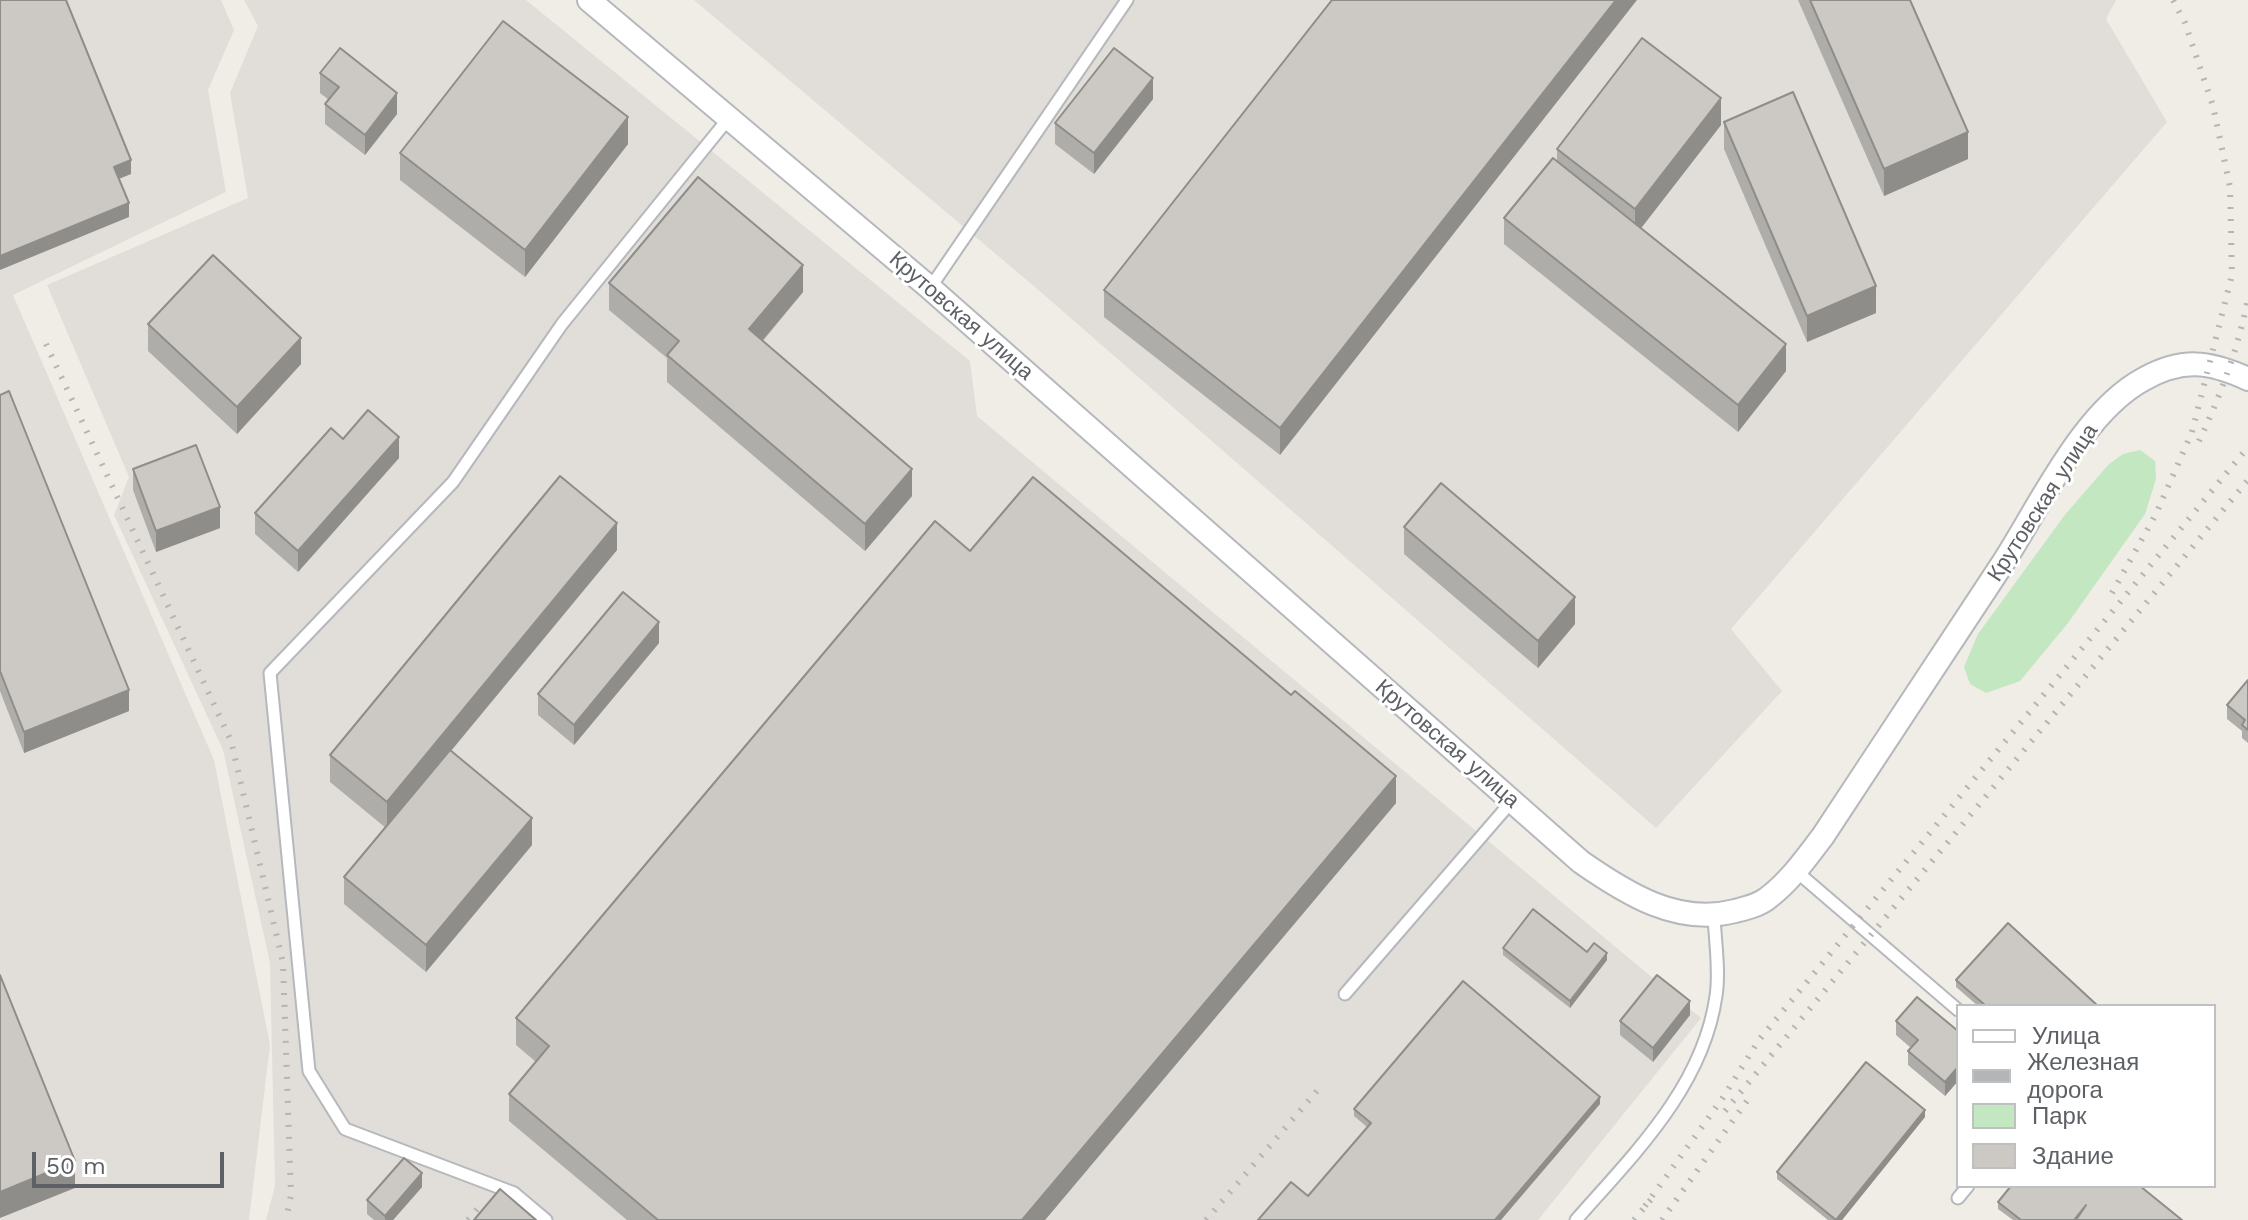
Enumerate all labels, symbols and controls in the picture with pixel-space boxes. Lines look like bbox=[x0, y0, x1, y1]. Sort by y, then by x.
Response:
street label: Крутовская улица bbox=[883, 246, 1039, 386]
street label: Крутовская улица bbox=[1982, 419, 2104, 587]
street label: Крутовская улица bbox=[1369, 674, 1525, 814]
legend bbox=[1956, 1004, 2216, 1188]
text: Улица bbox=[2032, 1022, 2100, 1050]
text: Железная дорога bbox=[2027, 1048, 2139, 1104]
text: Парк bbox=[2032, 1102, 2086, 1130]
scale bar bbox=[36, 1136, 228, 1186]
text: Здание bbox=[2032, 1142, 2114, 1170]
text: 50 m bbox=[46, 1152, 106, 1180]

